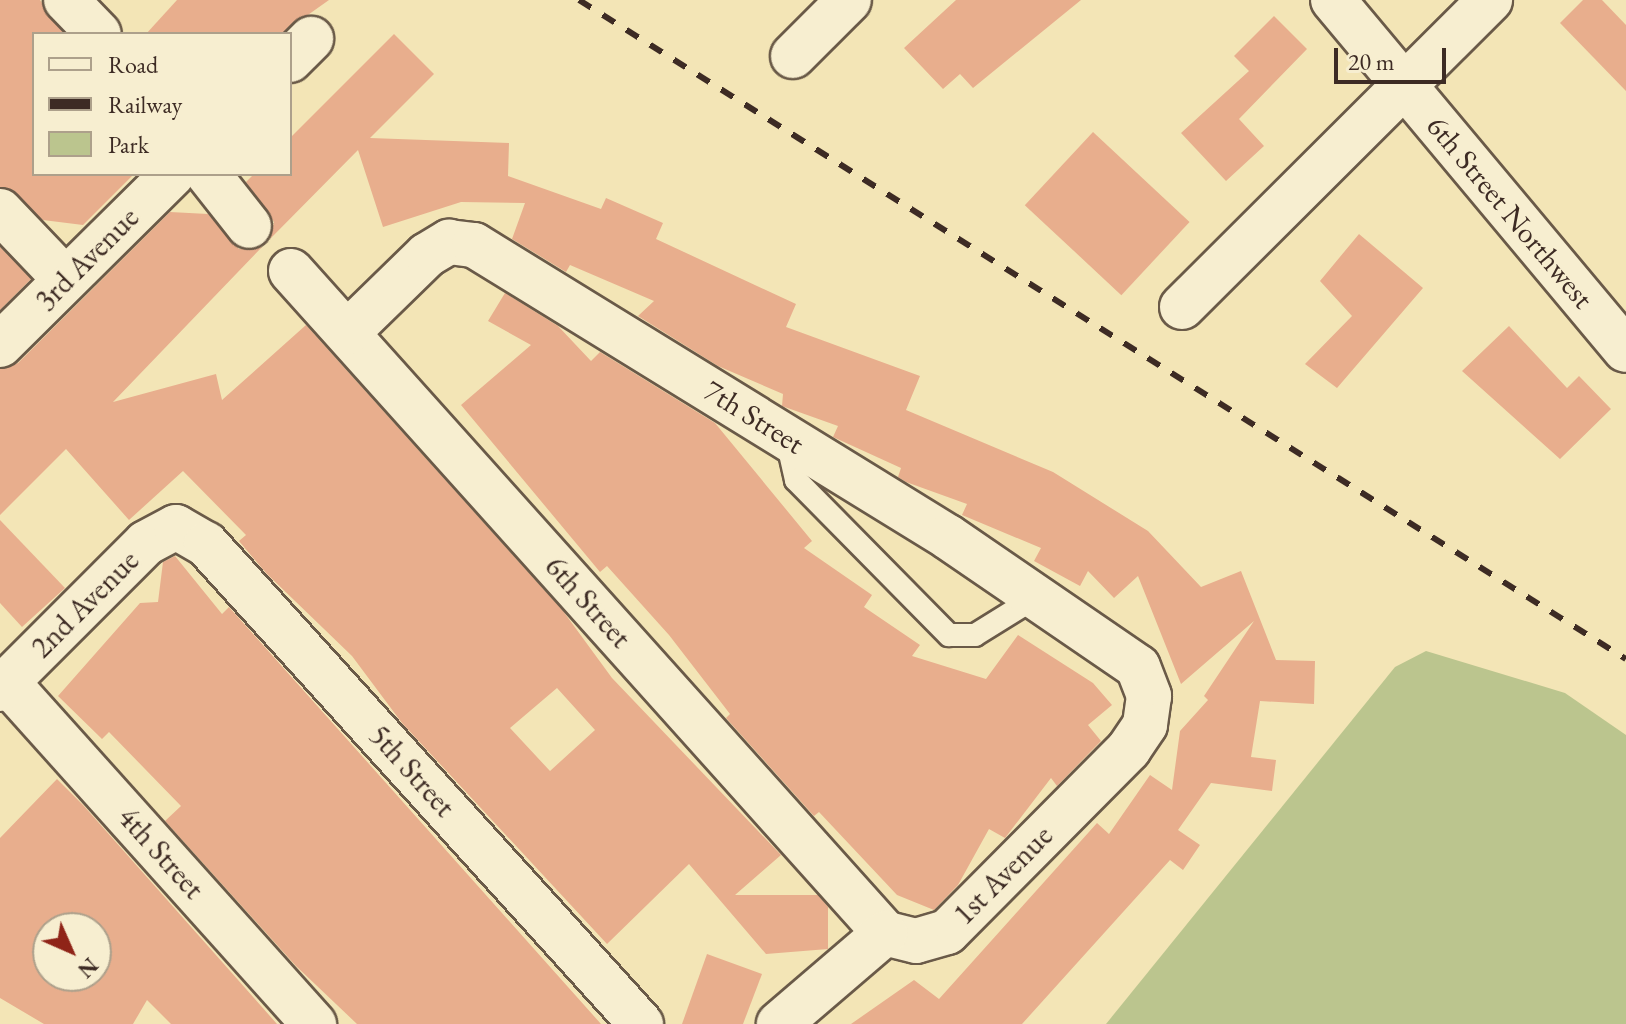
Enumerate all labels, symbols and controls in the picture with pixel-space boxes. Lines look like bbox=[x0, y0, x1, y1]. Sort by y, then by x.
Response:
legend bbox=[32, 32, 292, 176]
scale bar bbox=[1338, 32, 1450, 82]
text: 20 m bbox=[1348, 46, 1395, 77]
text: Road bbox=[108, 49, 158, 80]
text: Railway bbox=[108, 89, 182, 120]
street label: 6th Street Northwest bbox=[1419, 108, 1601, 316]
text: Park bbox=[108, 129, 149, 160]
street label: 3rd Avenue bbox=[28, 200, 146, 318]
street label: 7th Street bbox=[697, 372, 811, 462]
street label: 2nd Avenue bbox=[24, 543, 146, 665]
street label: 6th Street bbox=[537, 549, 639, 655]
street label: 5th Street bbox=[361, 718, 463, 824]
street label: 4th Street bbox=[110, 800, 212, 906]
street label: 1st Avenue bbox=[946, 818, 1060, 932]
north arrow bbox=[32, 912, 112, 992]
text: N bbox=[71, 951, 104, 984]

